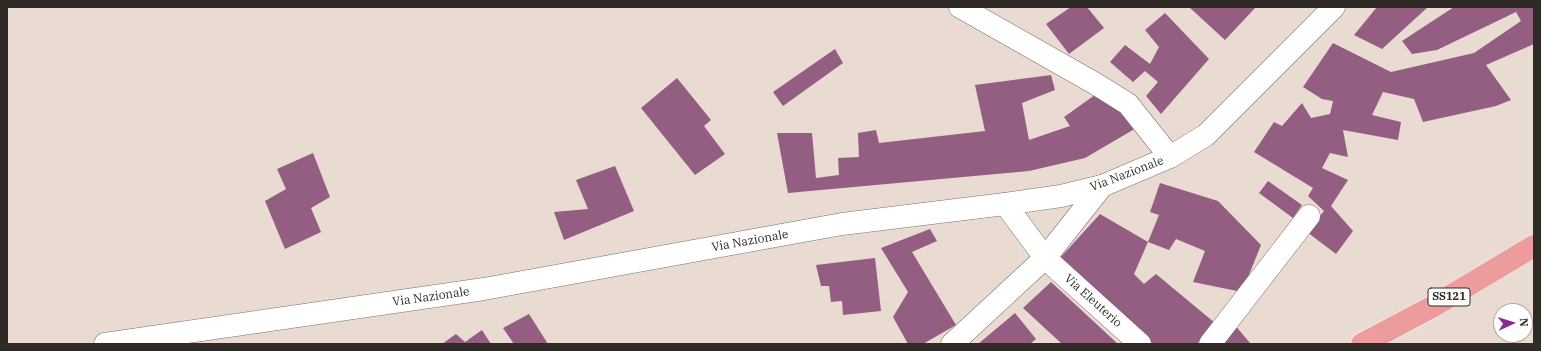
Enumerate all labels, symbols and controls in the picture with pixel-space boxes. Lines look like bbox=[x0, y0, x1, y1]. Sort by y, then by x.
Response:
street label: Via Nazionale bbox=[1088, 153, 1166, 195]
street label: Via Nazionale bbox=[711, 227, 789, 255]
street label: Via Eleuterio bbox=[1061, 271, 1125, 331]
street label: Via Nazionale bbox=[392, 284, 470, 310]
road number: SS121 bbox=[1428, 288, 1470, 306]
north arrow bbox=[1493, 303, 1533, 343]
text: N bbox=[1517, 317, 1531, 327]

